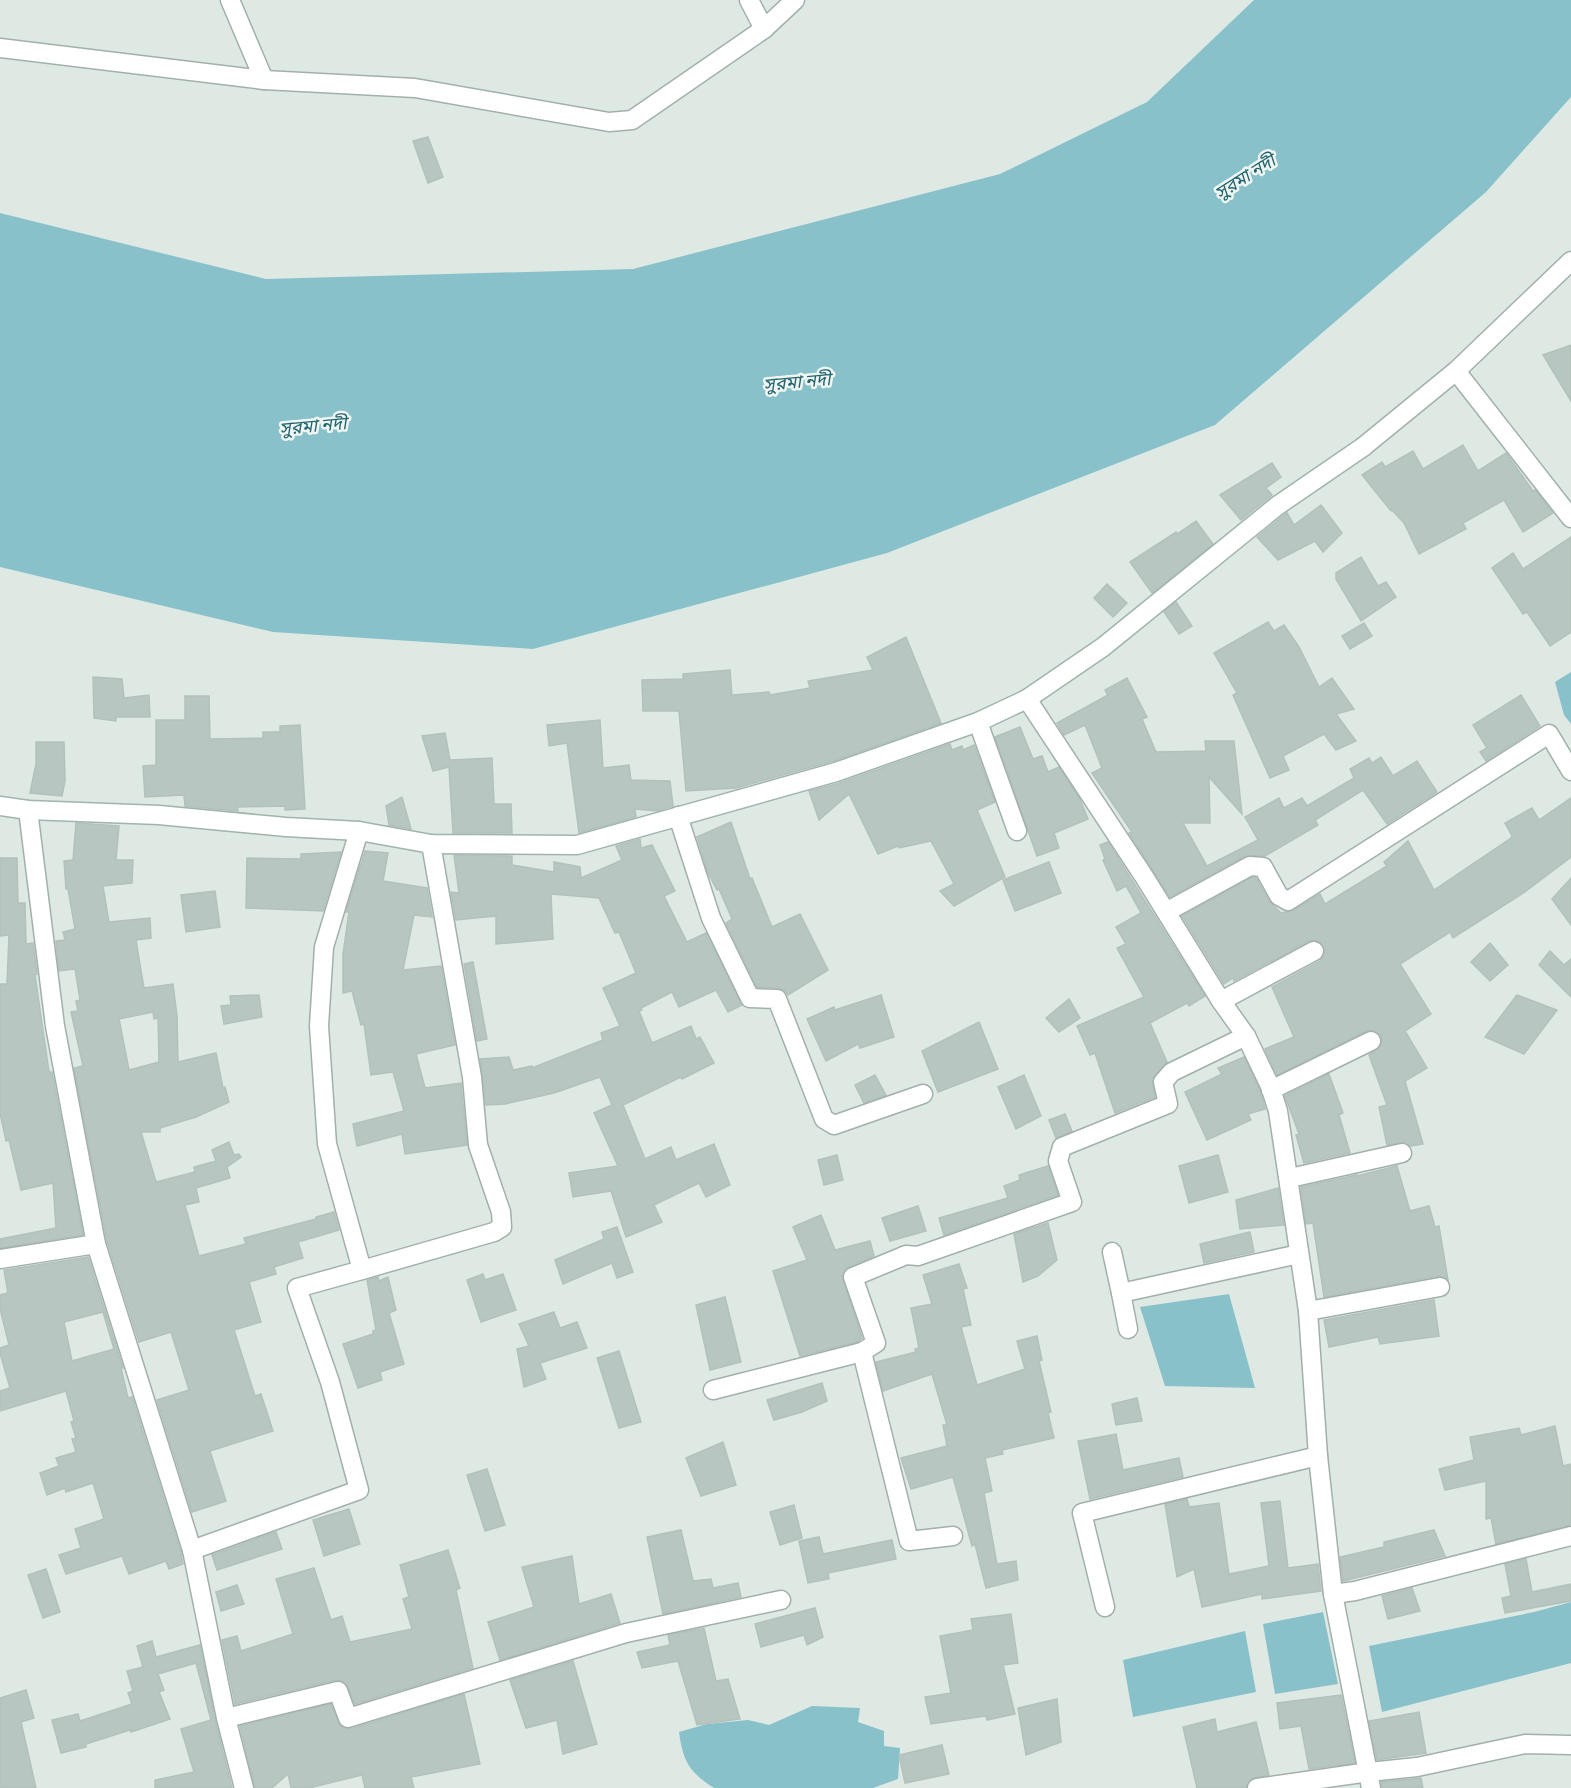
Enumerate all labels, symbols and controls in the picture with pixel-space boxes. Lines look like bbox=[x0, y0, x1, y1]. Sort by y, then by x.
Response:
water label: সুরমা নদী bbox=[1211, 148, 1282, 204]
water label: সুরমা নদী bbox=[763, 368, 835, 396]
water label: সুরমা নদী bbox=[279, 412, 351, 440]

